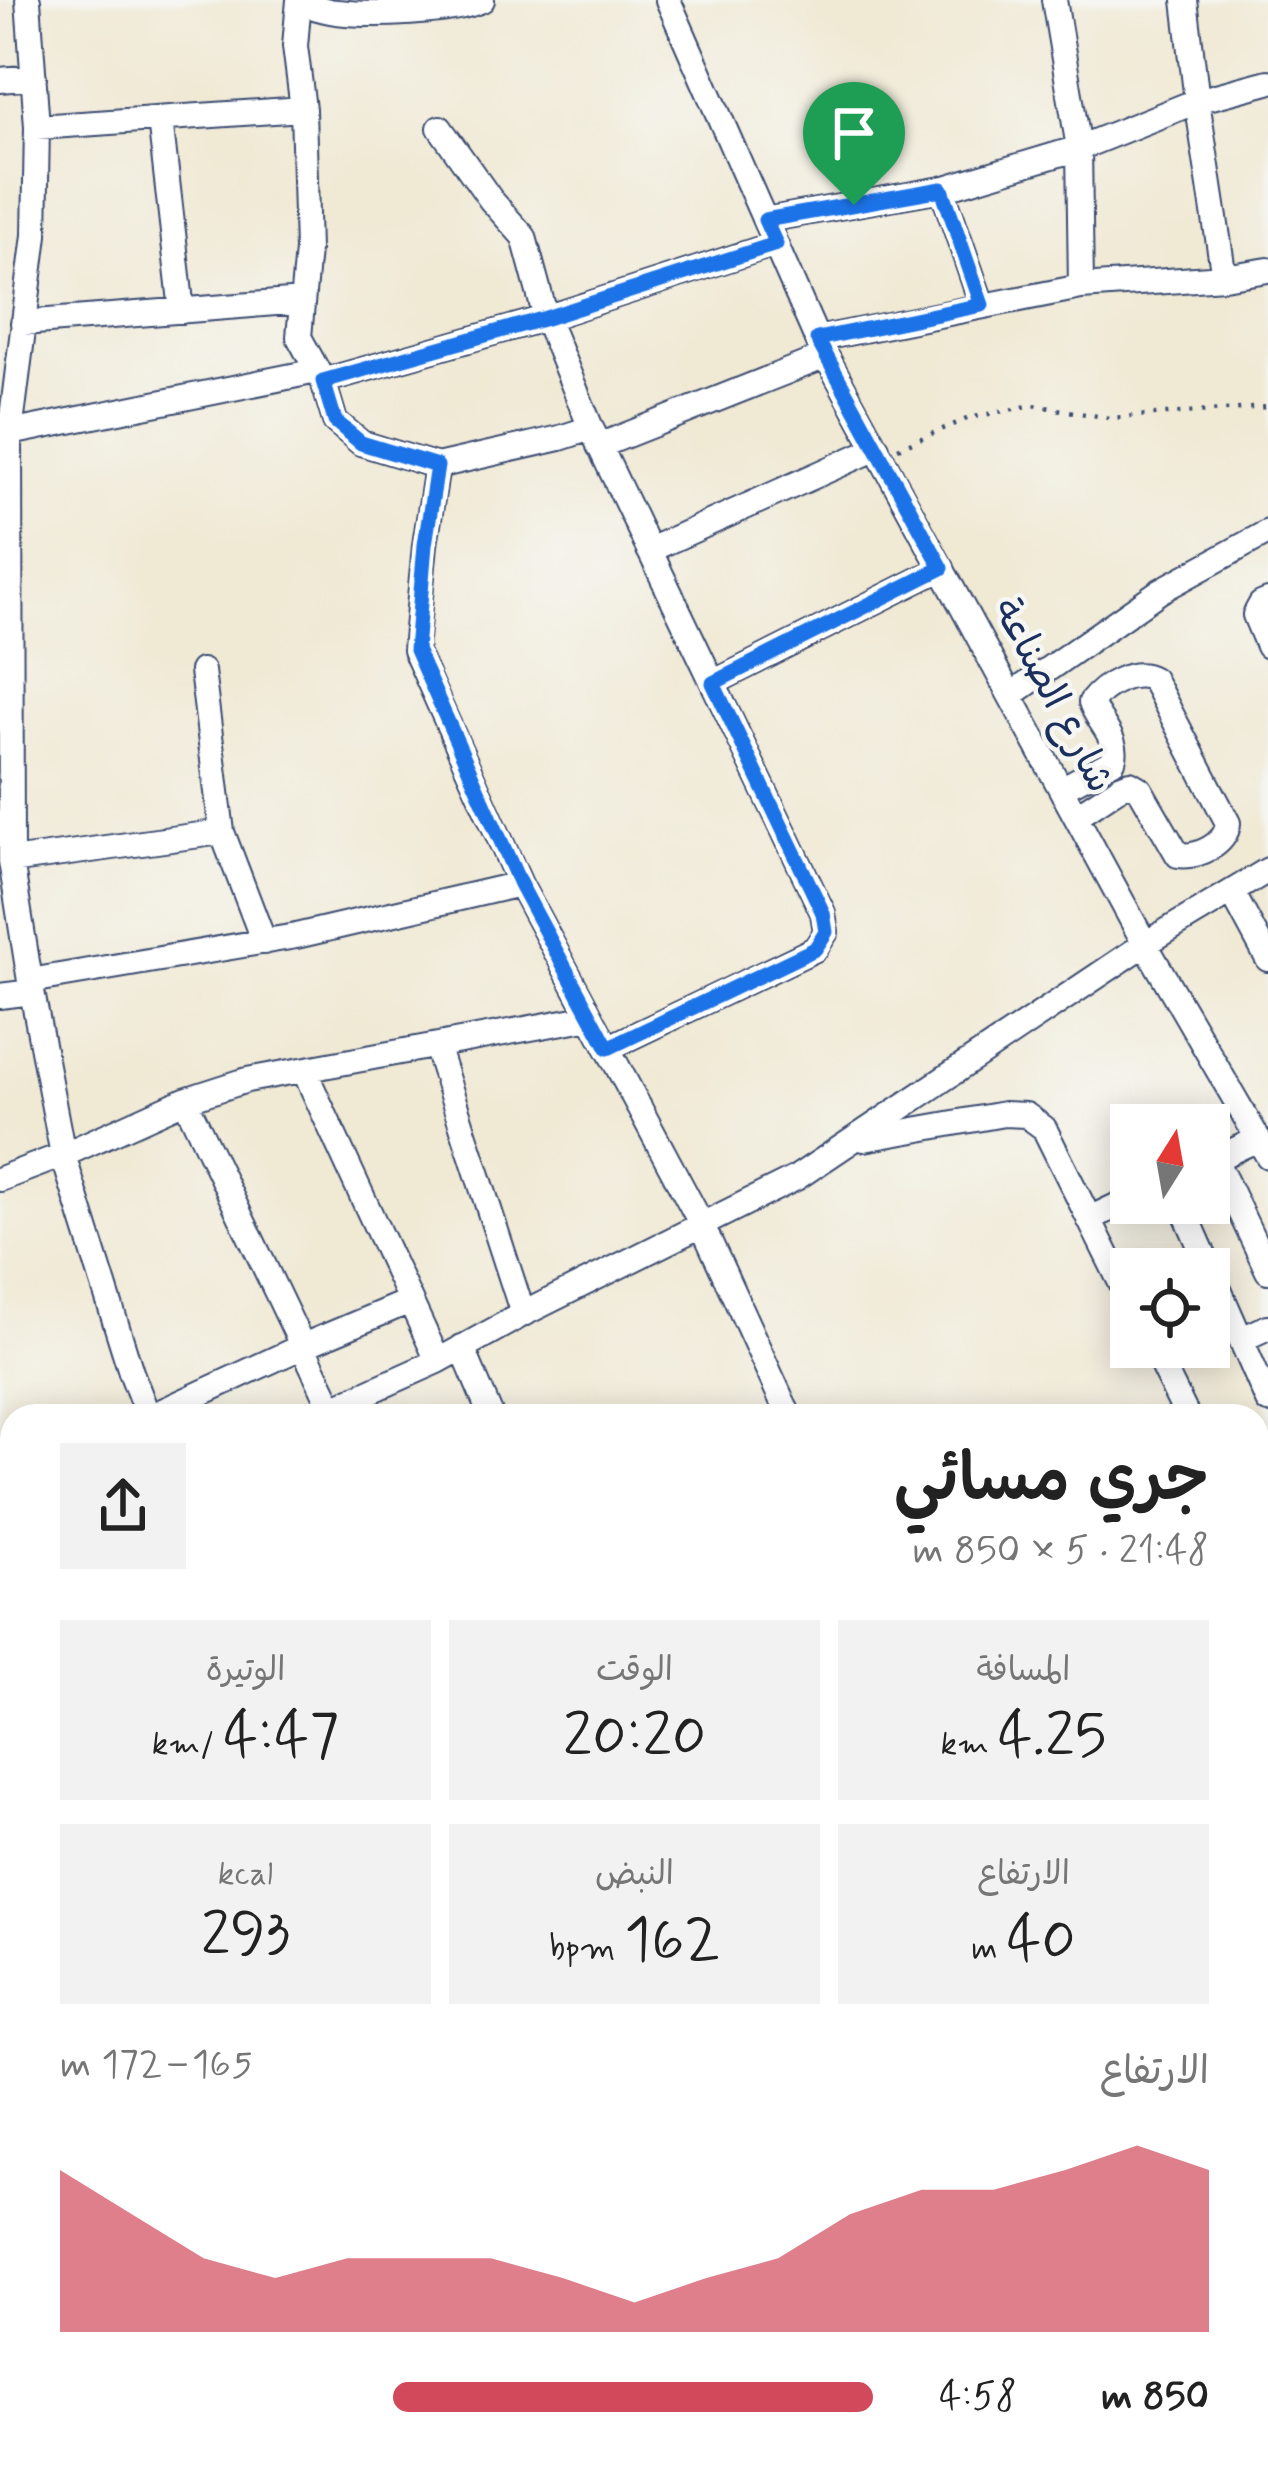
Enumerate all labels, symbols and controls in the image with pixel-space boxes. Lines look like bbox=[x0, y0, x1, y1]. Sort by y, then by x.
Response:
pin bbox=[803, 82, 905, 205]
icon: arrive bbox=[821, 100, 887, 166]
street label: شارع الصناعة bbox=[979, 590, 1125, 802]
north arrow bbox=[1110, 1104, 1230, 1224]
map controls bbox=[1110, 1104, 1230, 1368]
button: locate bbox=[1110, 1248, 1230, 1368]
text: جري مسائي bbox=[894, 1438, 1209, 1524]
button: share bbox=[60, 1443, 186, 1569]
text: 21:48 · 5 × 850 m bbox=[912, 1526, 1209, 1577]
text: الوتيرة bbox=[206, 1649, 285, 1693]
text: الوقت bbox=[596, 1649, 673, 1693]
text: المسافة bbox=[977, 1649, 1070, 1693]
text: 4:47 bbox=[223, 1698, 339, 1777]
text: 20:20 bbox=[563, 1698, 706, 1777]
text: 4.25 bbox=[998, 1698, 1106, 1777]
text: /km bbox=[152, 1723, 223, 1767]
text: km bbox=[941, 1723, 998, 1767]
text: kcal bbox=[218, 1853, 273, 1897]
text: النبض bbox=[595, 1853, 674, 1897]
text: الارتفاع bbox=[977, 1853, 1070, 1897]
text: 293 bbox=[201, 1897, 290, 1976]
text: 162 bbox=[624, 1902, 720, 1981]
text: 40 bbox=[1006, 1902, 1076, 1981]
text: bpm bbox=[549, 1927, 624, 1971]
text: m bbox=[971, 1927, 1006, 1971]
text: 165–172 m bbox=[60, 2040, 253, 2091]
text: الارتفاع bbox=[1100, 2047, 1209, 2098]
text: 4:58 bbox=[939, 2372, 1017, 2423]
text: 850 m bbox=[1101, 2372, 1209, 2423]

